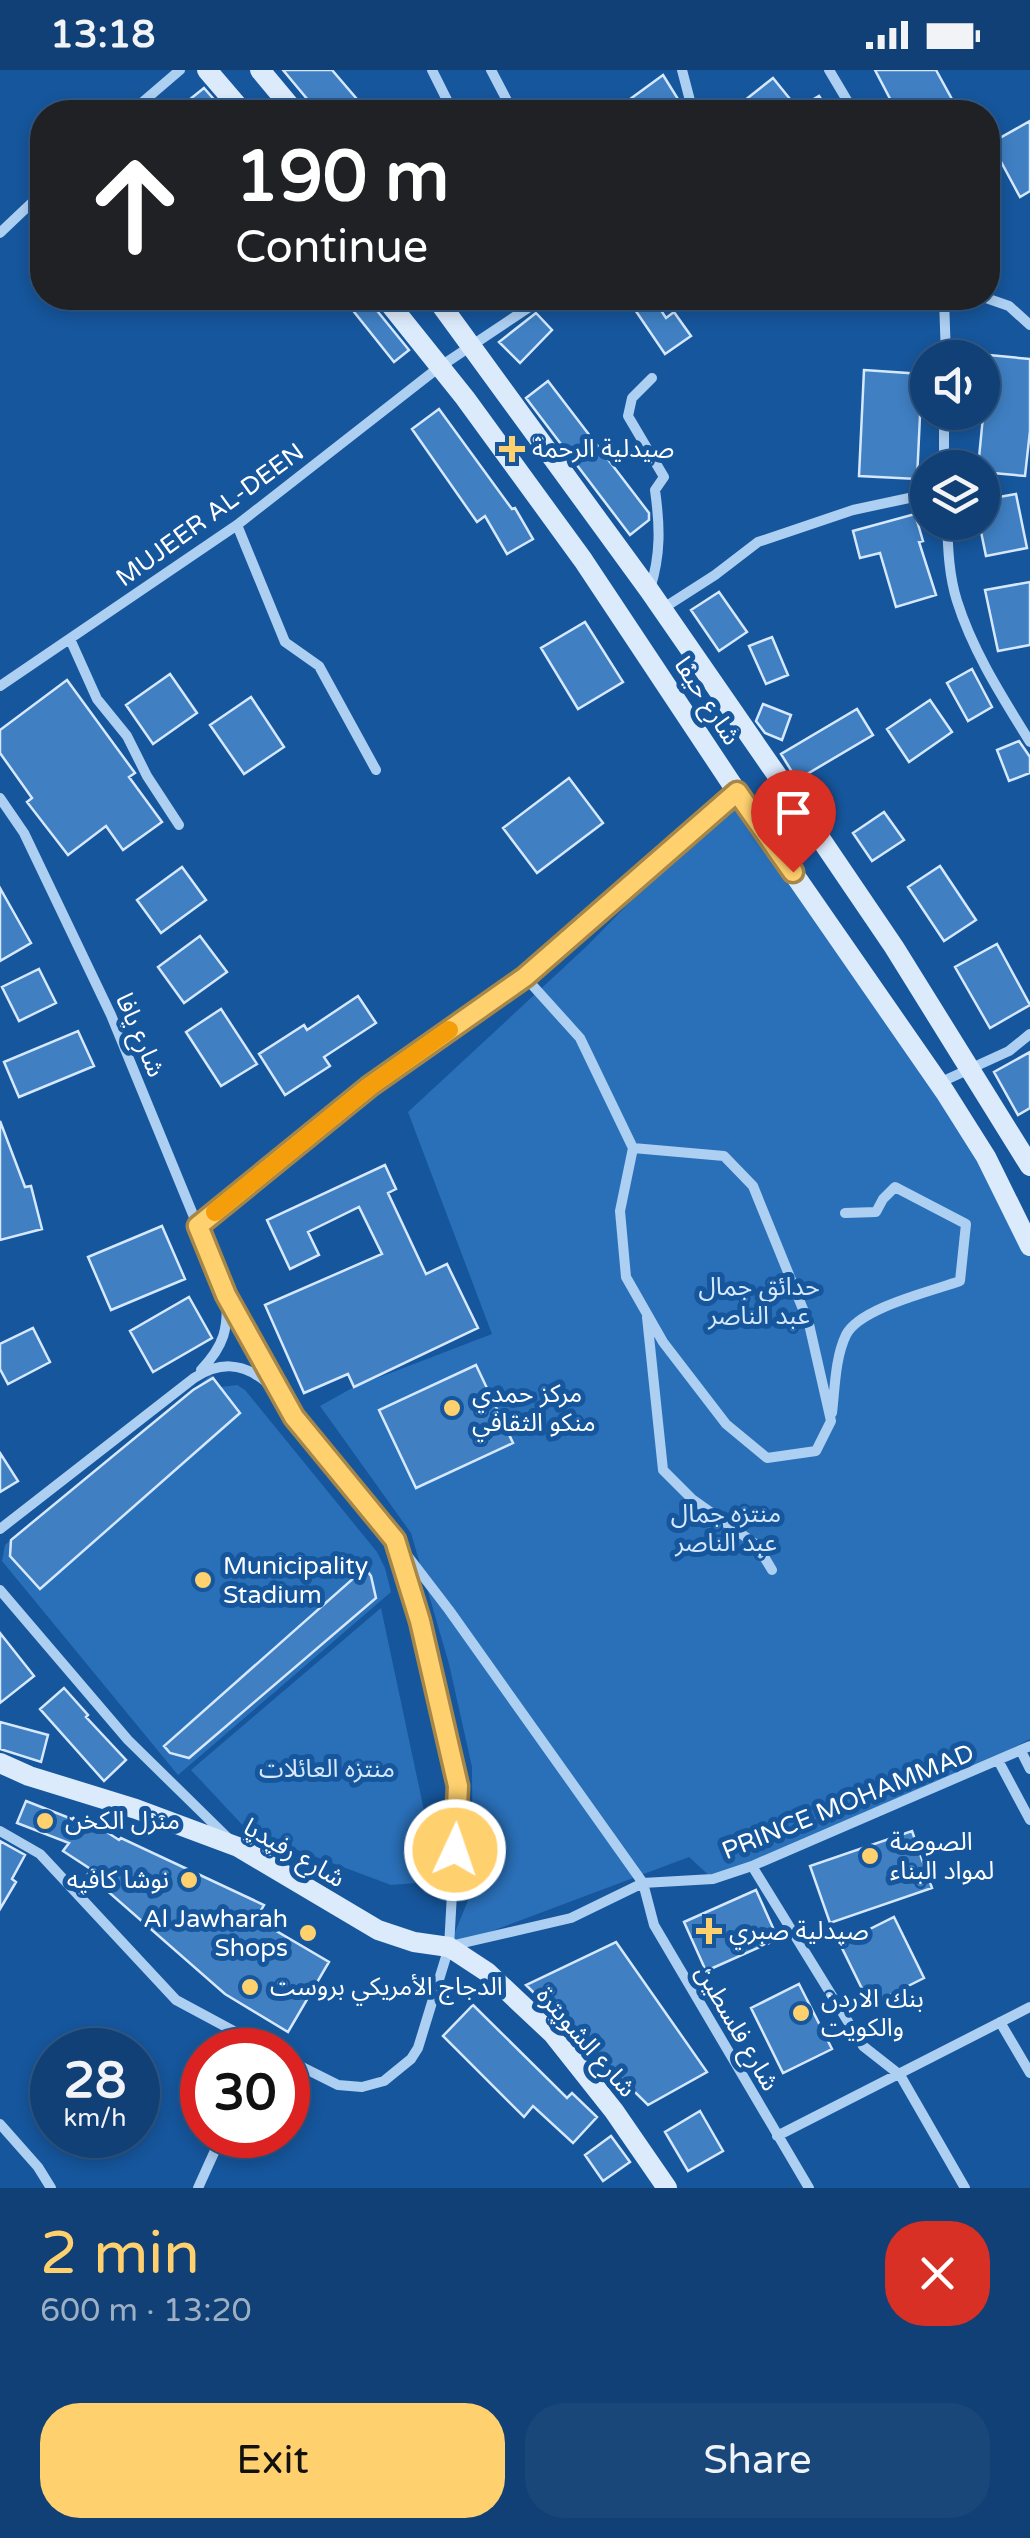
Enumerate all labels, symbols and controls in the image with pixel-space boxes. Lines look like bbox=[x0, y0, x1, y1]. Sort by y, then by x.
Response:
text: 13:18 bbox=[50, 12, 155, 58]
text: 190 m bbox=[235, 136, 449, 220]
icon: ahead bbox=[70, 140, 200, 270]
text: Continue bbox=[235, 221, 428, 275]
map controls bbox=[910, 340, 1000, 540]
button: sound bbox=[910, 340, 1000, 430]
place label: صيدلية الرحمة bbox=[532, 434, 674, 464]
street label: MUJEER AL-DEEN bbox=[110, 437, 310, 593]
marker: صيدلية الرحمة bbox=[501, 438, 523, 460]
button: layers bbox=[910, 450, 1000, 540]
street label: شارع حيفا bbox=[665, 651, 747, 752]
pin bbox=[751, 770, 836, 873]
icon: arrive bbox=[766, 785, 821, 840]
street label: شارع يافا bbox=[106, 988, 171, 1083]
park label: حدائق جمال عبد الناصر bbox=[698, 1272, 820, 1331]
place label: مركز حمدي منكو الثقافي bbox=[472, 1379, 596, 1442]
marker: مركز حمدي منكو الثقافي bbox=[441, 1397, 463, 1419]
park label: منتزه جمال عبد الناصر bbox=[671, 1499, 781, 1558]
place label: Municipality Stadium bbox=[223, 1551, 368, 1610]
marker: Municipality Stadium bbox=[192, 1569, 214, 1591]
street label: PRINCE MOHAMMAD bbox=[718, 1738, 978, 1866]
park label: منتزه العائلات bbox=[259, 1754, 395, 1784]
position arrow bbox=[403, 1798, 507, 1902]
place label: منزل الكخن bbox=[65, 1806, 180, 1836]
marker: منزل الكخن bbox=[34, 1810, 56, 1832]
street label: شارع رفيديا bbox=[236, 1812, 350, 1897]
place label: الصوصة لمواد البناء bbox=[890, 1827, 994, 1886]
marker: الصوصة لمواد البناء bbox=[859, 1845, 881, 1867]
place label: نوشا كافيه bbox=[67, 1865, 169, 1895]
marker: نوشا كافيه bbox=[178, 1869, 200, 1891]
place label: Al Jawharah Shops bbox=[143, 1904, 288, 1963]
place label: صيدلية صبري bbox=[729, 1916, 869, 1950]
marker: صيدلية صبري bbox=[698, 1920, 720, 1942]
marker: Al Jawharah Shops bbox=[297, 1922, 319, 1944]
street label: شارع فلسطين bbox=[686, 1960, 785, 2098]
place label: الدجاج الأمريكي بروست bbox=[270, 1972, 503, 2006]
marker: الدجاج الأمريكي بروست bbox=[239, 1976, 261, 1998]
street label: شارع الشويترة bbox=[528, 1981, 642, 2105]
place label: بنك الاردن والكويت bbox=[821, 1984, 924, 2043]
marker: بنك الاردن والكويت bbox=[790, 2002, 812, 2024]
speed limit sign: 30 bbox=[180, 2028, 310, 2158]
text: 28 bbox=[64, 2051, 126, 2111]
text: km/h bbox=[64, 2103, 126, 2133]
text: 2 min bbox=[40, 2218, 200, 2290]
button: close bbox=[885, 2221, 990, 2326]
text: 600 m · 13:20 bbox=[40, 2292, 252, 2330]
button: Exit bbox=[40, 2403, 505, 2518]
button: Share bbox=[525, 2403, 990, 2518]

